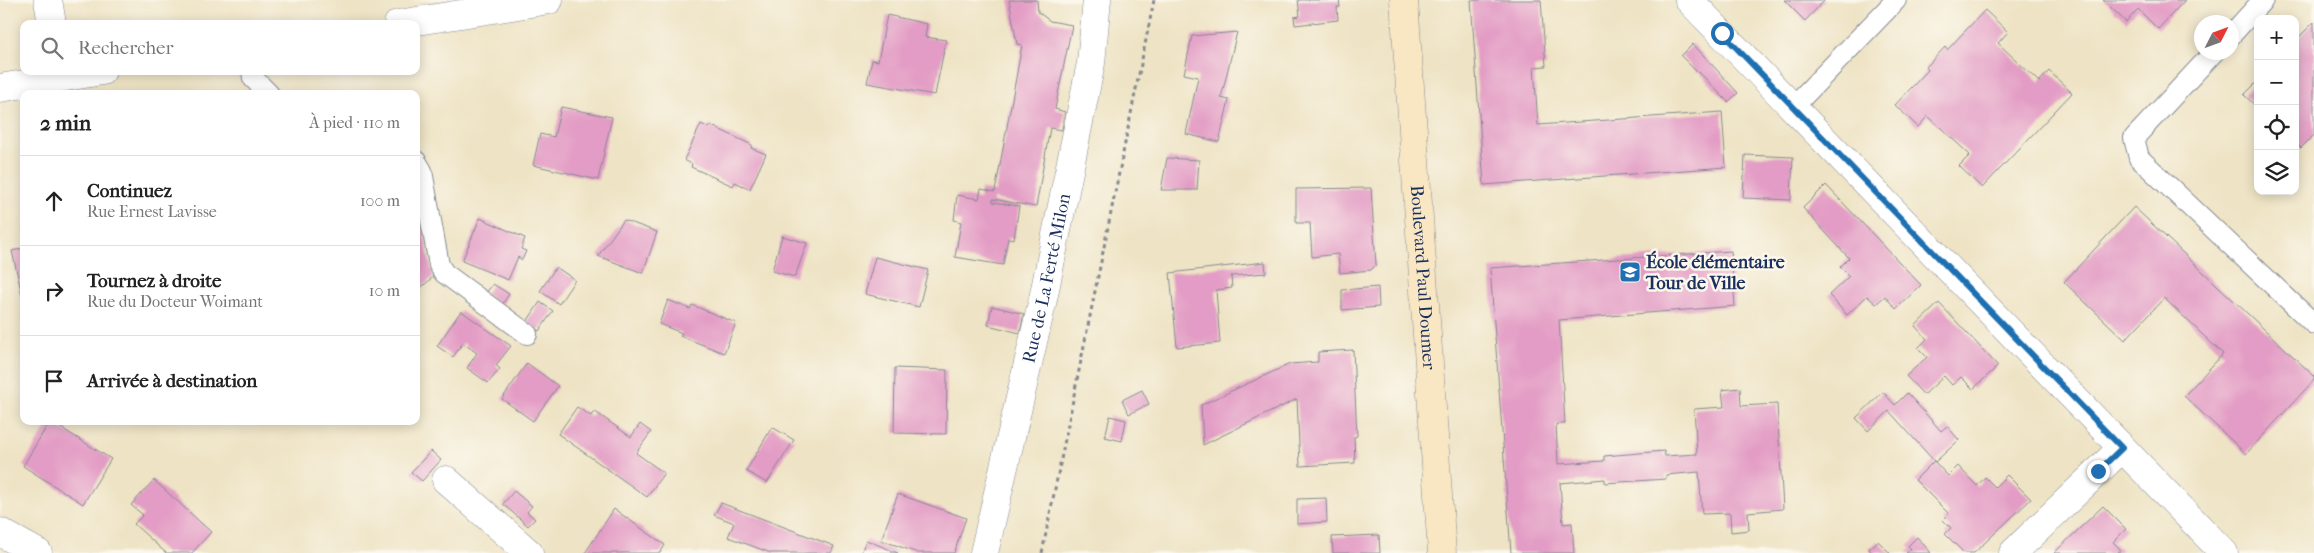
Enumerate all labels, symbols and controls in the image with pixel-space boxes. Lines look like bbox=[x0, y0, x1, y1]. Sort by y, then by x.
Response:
north arrow bbox=[2194, 15, 2239, 60]
map controls bbox=[2254, 15, 2299, 195]
button: + bbox=[2254, 15, 2299, 60]
search box bbox=[20, 20, 420, 75]
route start bbox=[1711, 22, 1734, 45]
icon: search bbox=[38, 34, 66, 62]
text: Rechercher bbox=[78, 37, 174, 59]
button: − bbox=[2254, 60, 2299, 105]
button: locate bbox=[2254, 105, 2299, 150]
text: 2 min bbox=[40, 111, 91, 135]
text: À pied · 110 m bbox=[309, 113, 400, 132]
button: layers bbox=[2254, 150, 2299, 195]
text: Continuez bbox=[87, 180, 172, 202]
street label: Boulevard Paul Doumer bbox=[1406, 184, 1439, 371]
icon: ahead bbox=[40, 187, 68, 215]
text: 100 m bbox=[360, 191, 400, 210]
street label: Rue de La Ferté Milon bbox=[1018, 191, 1075, 365]
text: Rue Ernest Lavisse bbox=[87, 202, 217, 221]
place label: École élémentaire Tour de Ville bbox=[1645, 250, 1785, 294]
school or university icon: École élémentaire Tour de Ville bbox=[1618, 260, 1642, 284]
text: Tournez à droite bbox=[87, 270, 221, 292]
icon: right bbox=[40, 277, 68, 305]
text: 10 m bbox=[369, 281, 400, 300]
text: Rue du Docteur Woimant bbox=[87, 292, 263, 311]
icon: arrive bbox=[40, 367, 68, 395]
text: Arrivée à destination bbox=[87, 370, 257, 392]
route end bbox=[2087, 460, 2110, 483]

